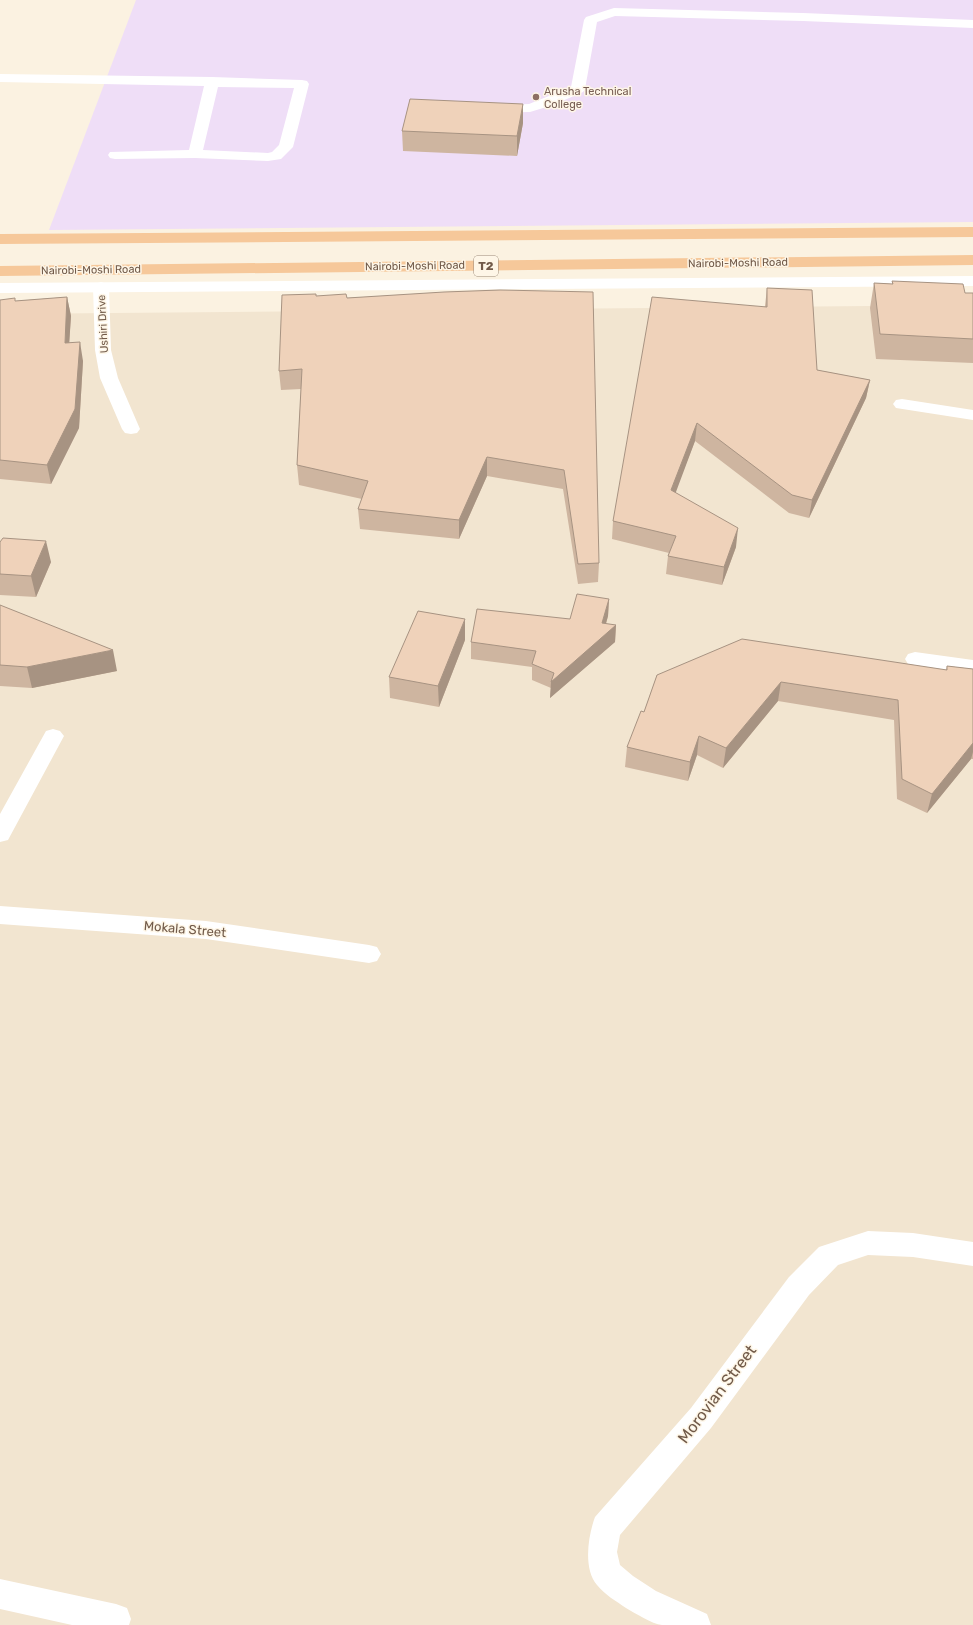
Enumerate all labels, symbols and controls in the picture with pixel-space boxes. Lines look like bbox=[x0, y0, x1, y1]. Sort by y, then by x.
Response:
place label: Arusha Technical College bbox=[544, 85, 631, 111]
marker: Arusha Technical College bbox=[531, 92, 541, 102]
road number: T2 bbox=[474, 256, 498, 276]
street label: Nairobi-Moshi Road bbox=[688, 256, 788, 270]
street label: Nairobi-Moshi Road bbox=[365, 259, 465, 273]
street label: Nairobi-Moshi Road bbox=[41, 263, 141, 277]
street label: Ushiri Drive bbox=[95, 294, 111, 354]
street label: Mokala Street bbox=[143, 918, 227, 940]
street label: Morovian Street bbox=[674, 1341, 760, 1447]

